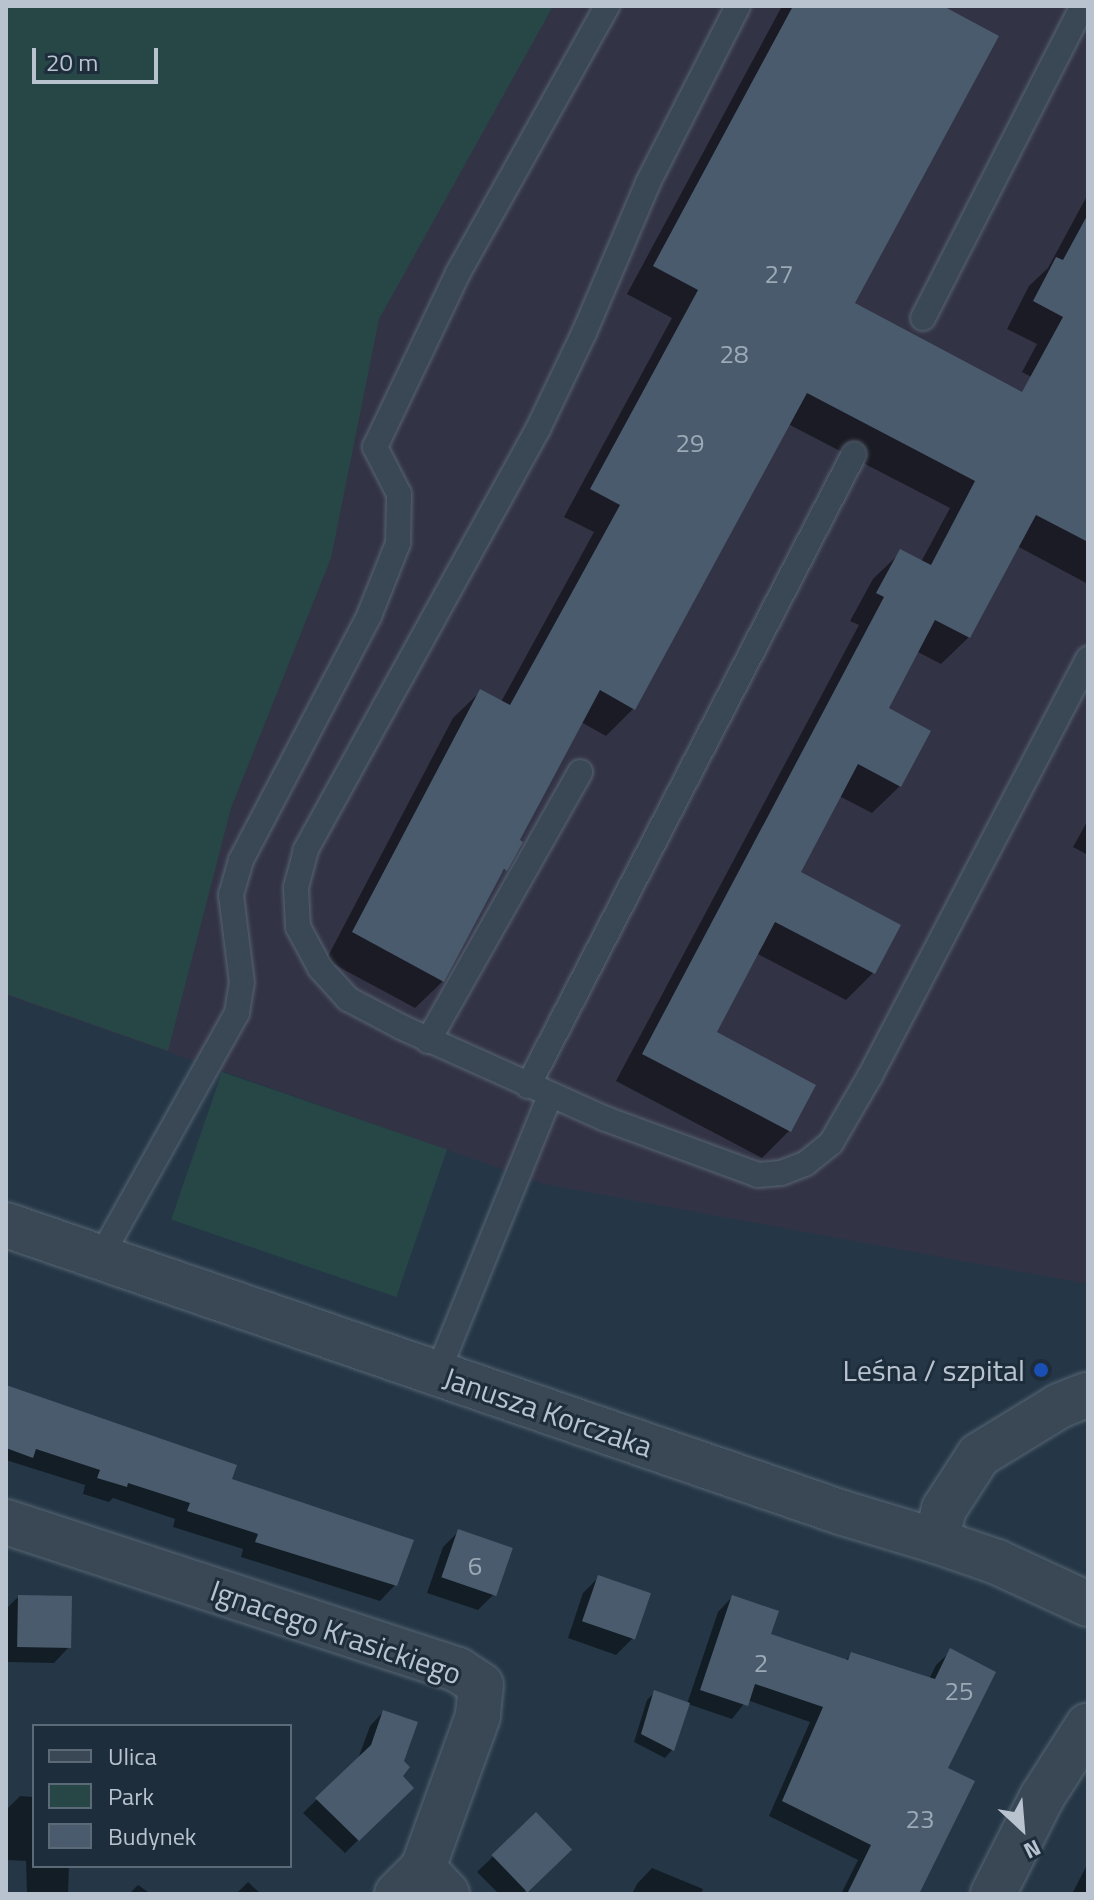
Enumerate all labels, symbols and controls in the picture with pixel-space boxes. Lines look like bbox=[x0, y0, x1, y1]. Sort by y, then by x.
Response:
scale bar bbox=[36, 32, 162, 82]
text: 20 m bbox=[46, 44, 98, 80]
house number: 27 bbox=[764, 258, 794, 290]
house number: 28 bbox=[719, 338, 749, 370]
house number: 29 bbox=[675, 427, 705, 459]
place label: Leśna / szpital bbox=[843, 1352, 1025, 1388]
street label: Janusza Korczaka bbox=[439, 1359, 657, 1465]
marker: Leśna / szpital bbox=[1032, 1361, 1050, 1379]
house number: 6 bbox=[468, 1550, 482, 1582]
street label: Ignacego Krasickiego bbox=[206, 1572, 466, 1692]
house number: 2 bbox=[754, 1647, 768, 1679]
house number: 25 bbox=[944, 1675, 974, 1707]
legend bbox=[32, 1724, 292, 1868]
text: Ulica bbox=[108, 1738, 157, 1774]
text: Park bbox=[108, 1778, 154, 1814]
north arrow bbox=[982, 1788, 1062, 1868]
house number: 23 bbox=[905, 1803, 935, 1835]
text: Budynek bbox=[108, 1818, 196, 1854]
text: N bbox=[1018, 1831, 1047, 1868]

